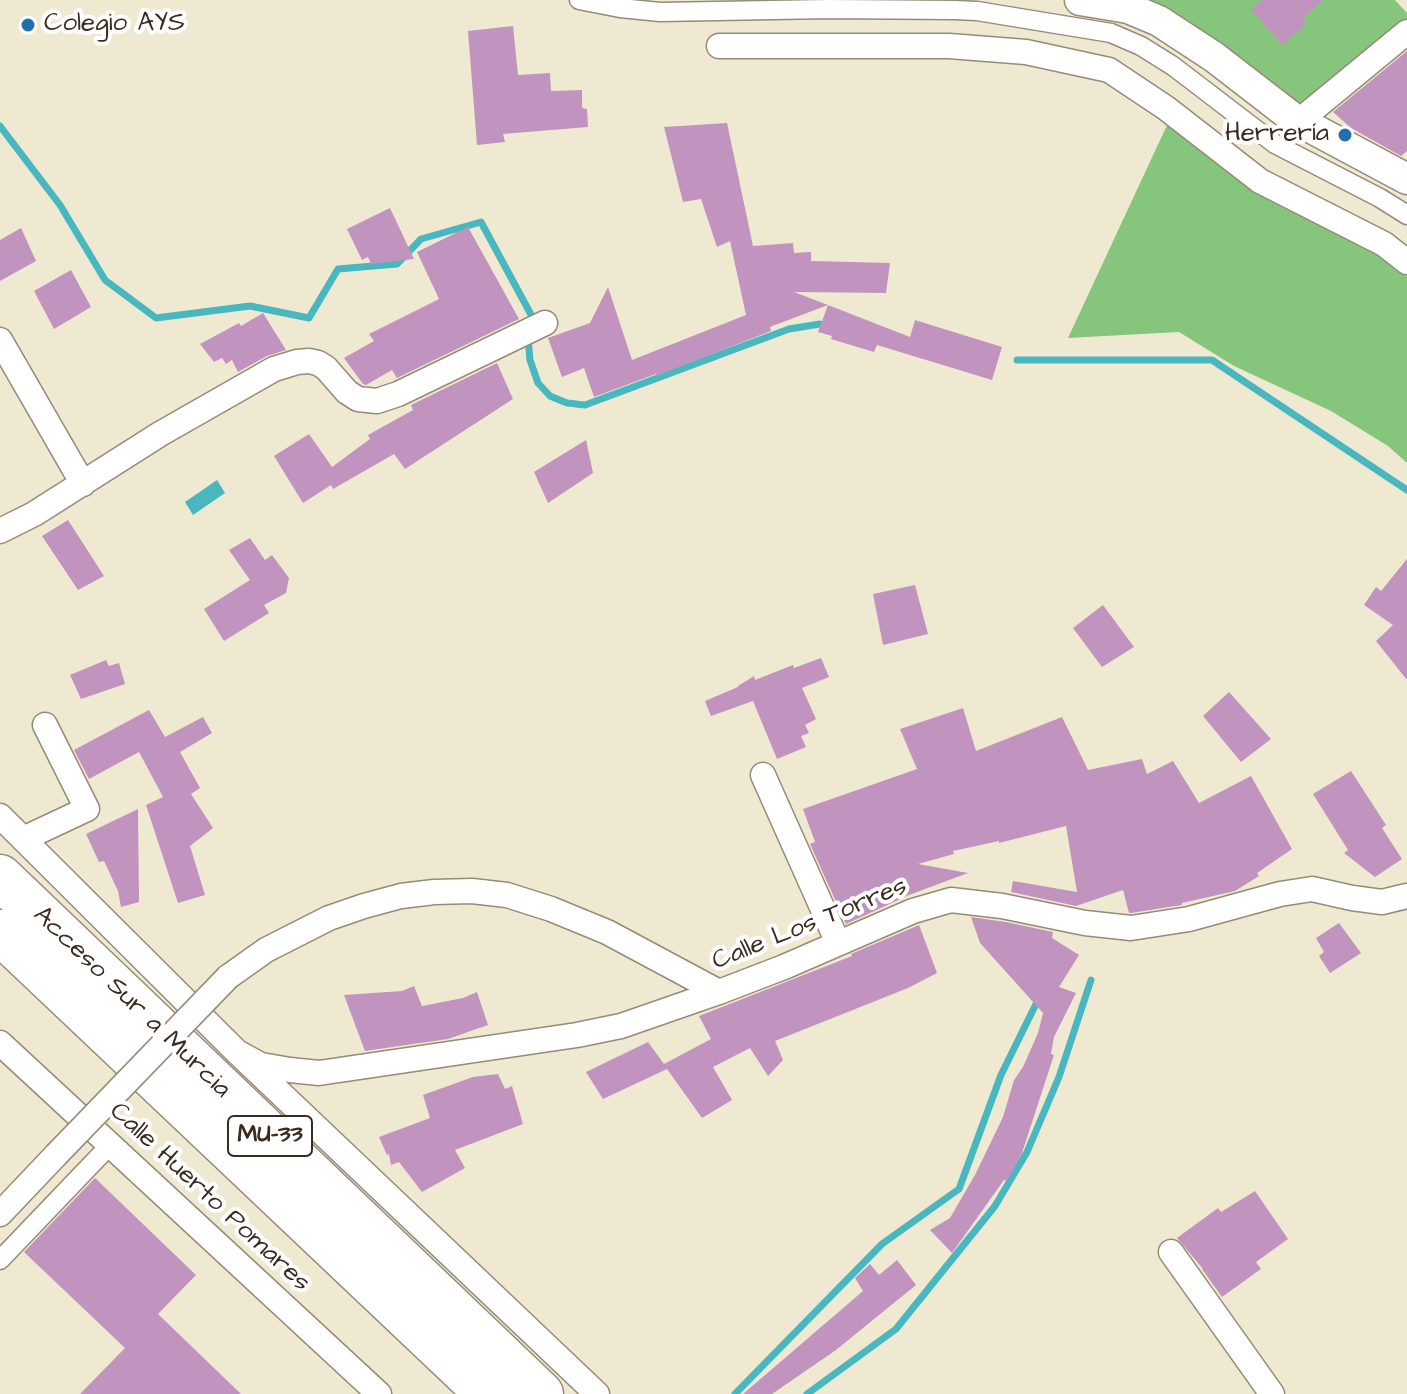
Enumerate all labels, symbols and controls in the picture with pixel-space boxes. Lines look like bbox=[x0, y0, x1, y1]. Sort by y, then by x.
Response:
place label: Colegio AYS bbox=[44, 9, 185, 41]
marker: Colegio AYS bbox=[19, 16, 37, 34]
place label: Herrería bbox=[1225, 119, 1329, 151]
marker: Herrería bbox=[1336, 126, 1354, 144]
street label: Calle Los Torres bbox=[708, 872, 912, 978]
street label: Acceso Sur a Murcia bbox=[26, 901, 236, 1105]
street label: Calle Huerto Pomares bbox=[102, 1097, 316, 1299]
road number: MU-33 bbox=[228, 1116, 312, 1156]

